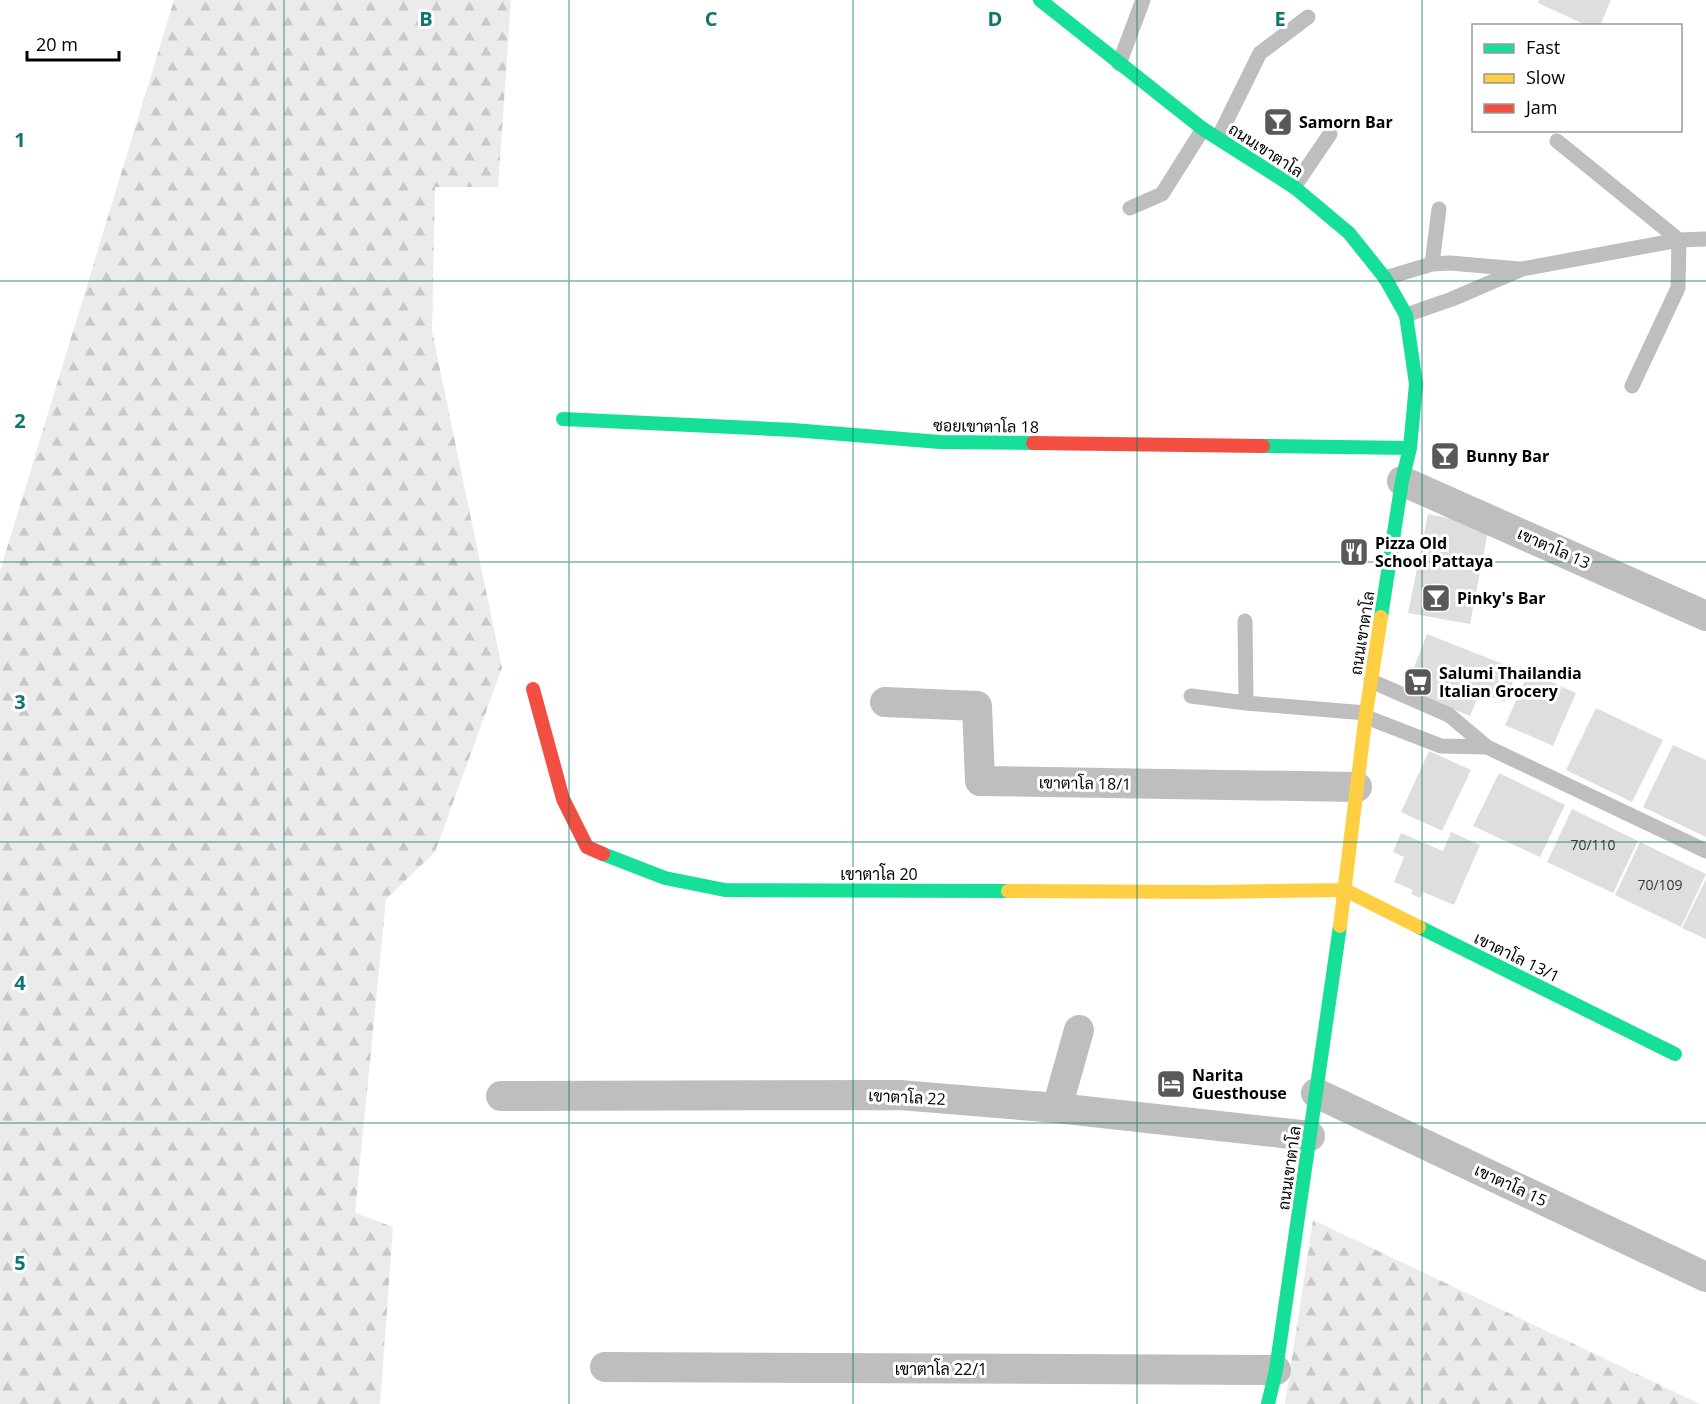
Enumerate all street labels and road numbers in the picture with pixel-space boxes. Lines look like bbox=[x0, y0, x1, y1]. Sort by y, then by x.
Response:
street label: ถนนเขาตาโล bbox=[1224, 118, 1308, 182]
street label: ซอยเขาตาโล 18 bbox=[933, 414, 1039, 438]
street label: เขาตาโล 13 bbox=[1514, 522, 1594, 574]
street label: ถนนเขาตาโล bbox=[1345, 589, 1379, 677]
street label: เขาตาโล 18/1 bbox=[1039, 771, 1131, 795]
street label: เขาตาโล 20 bbox=[840, 863, 918, 885]
street label: เขาตาโล 13/1 bbox=[1471, 927, 1563, 987]
street label: เขาตาโล 22 bbox=[868, 1084, 946, 1110]
street label: ถนนเขาตาโล bbox=[1272, 1125, 1306, 1211]
street label: เขาตาโล 15 bbox=[1471, 1159, 1551, 1211]
street label: เขาตาโล 22/1 bbox=[895, 1358, 987, 1380]

